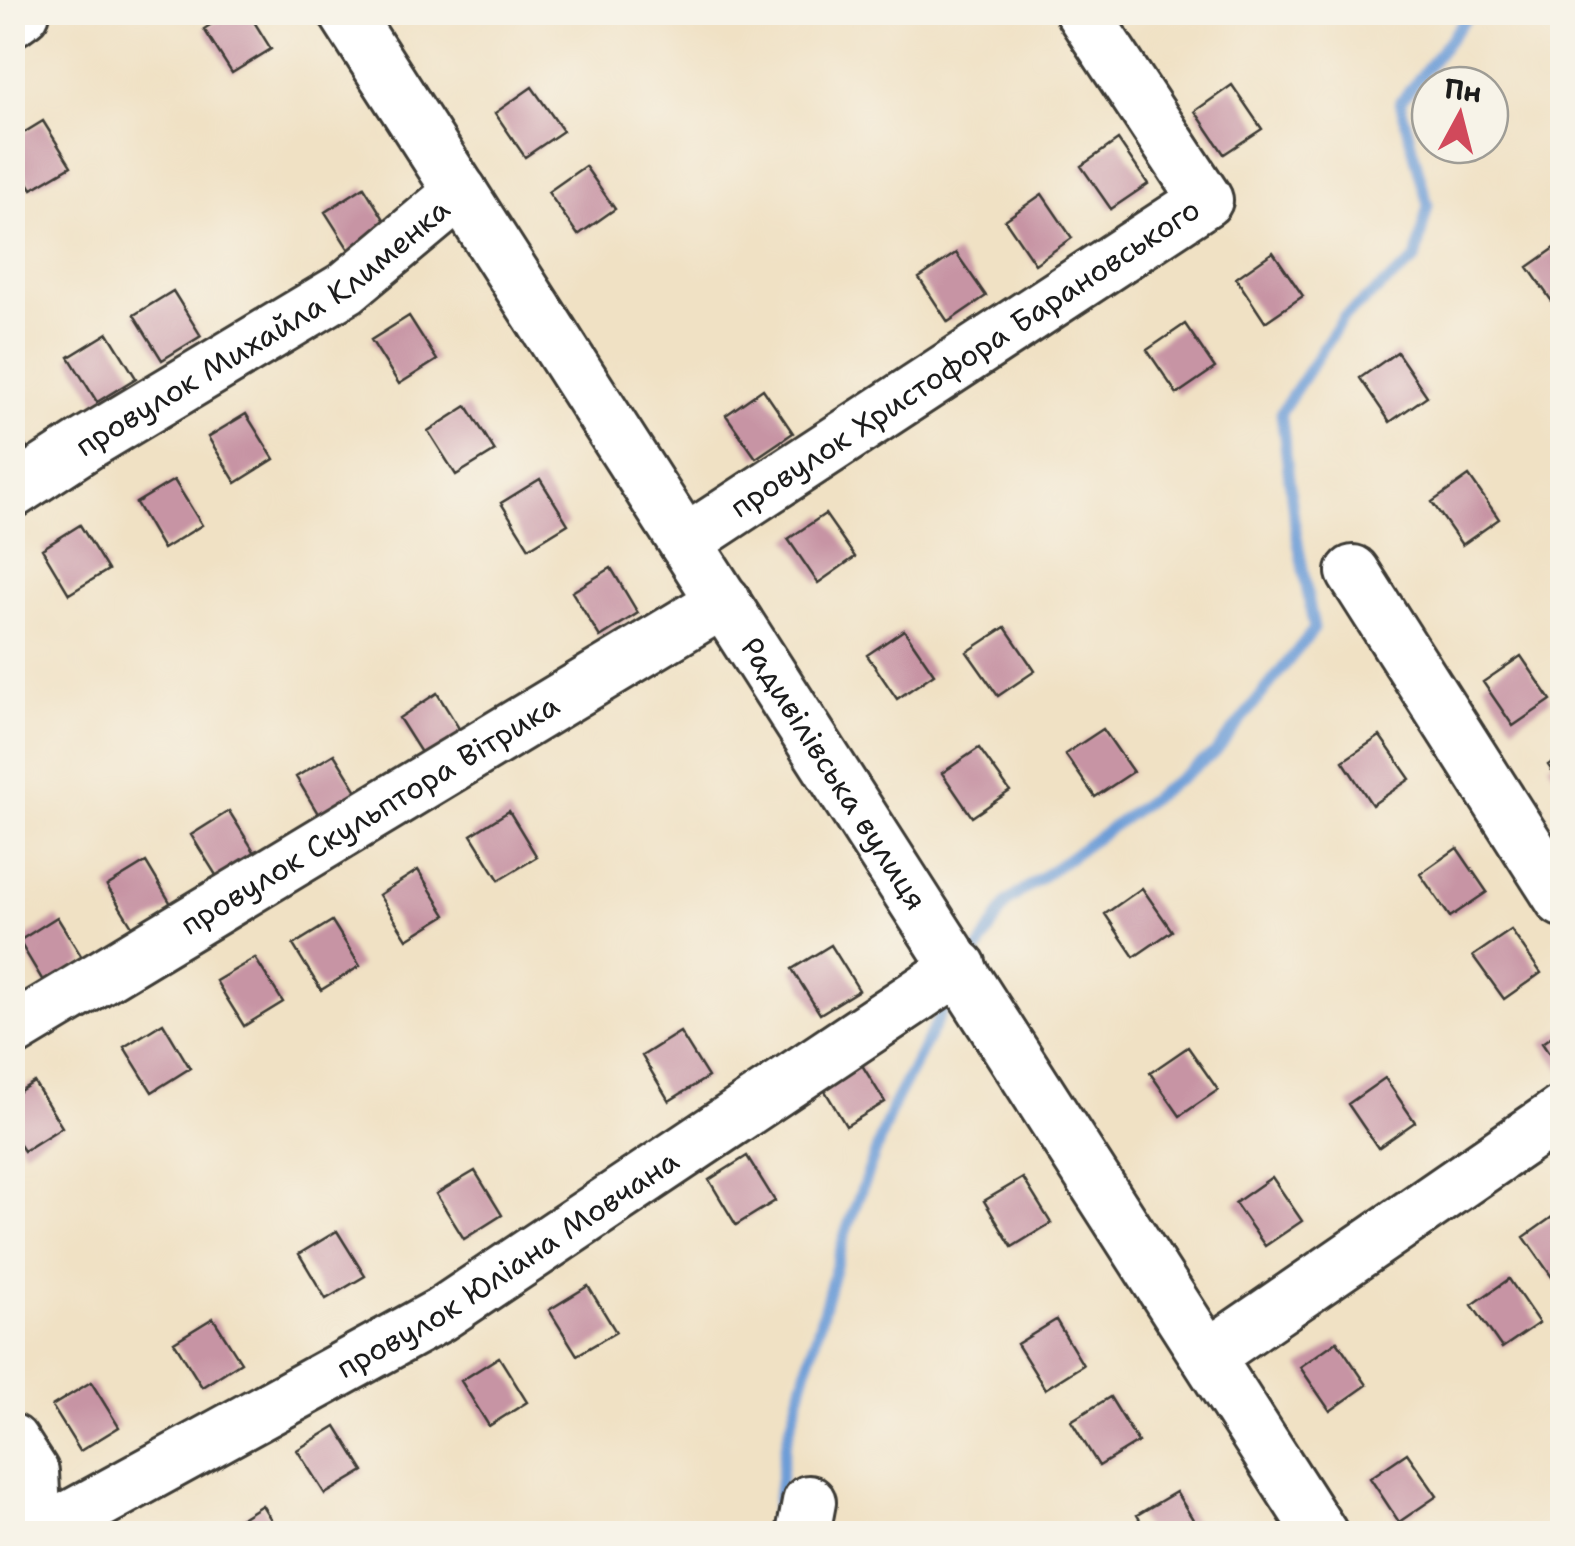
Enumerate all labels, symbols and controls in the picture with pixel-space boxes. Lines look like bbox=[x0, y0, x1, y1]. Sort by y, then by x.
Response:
north arrow bbox=[1410, 65, 1510, 165]
text: Пн bbox=[1442, 69, 1484, 111]
street label: провулок Христофора Барановського bbox=[722, 188, 1208, 527]
street label: провулок Михайла Клименка bbox=[67, 189, 459, 466]
street label: Радивілівська вулиця bbox=[731, 629, 937, 918]
street label: провулок Скульптора Вітрика bbox=[172, 684, 567, 945]
street label: провулок Юліана Мовчана bbox=[329, 1140, 687, 1388]

